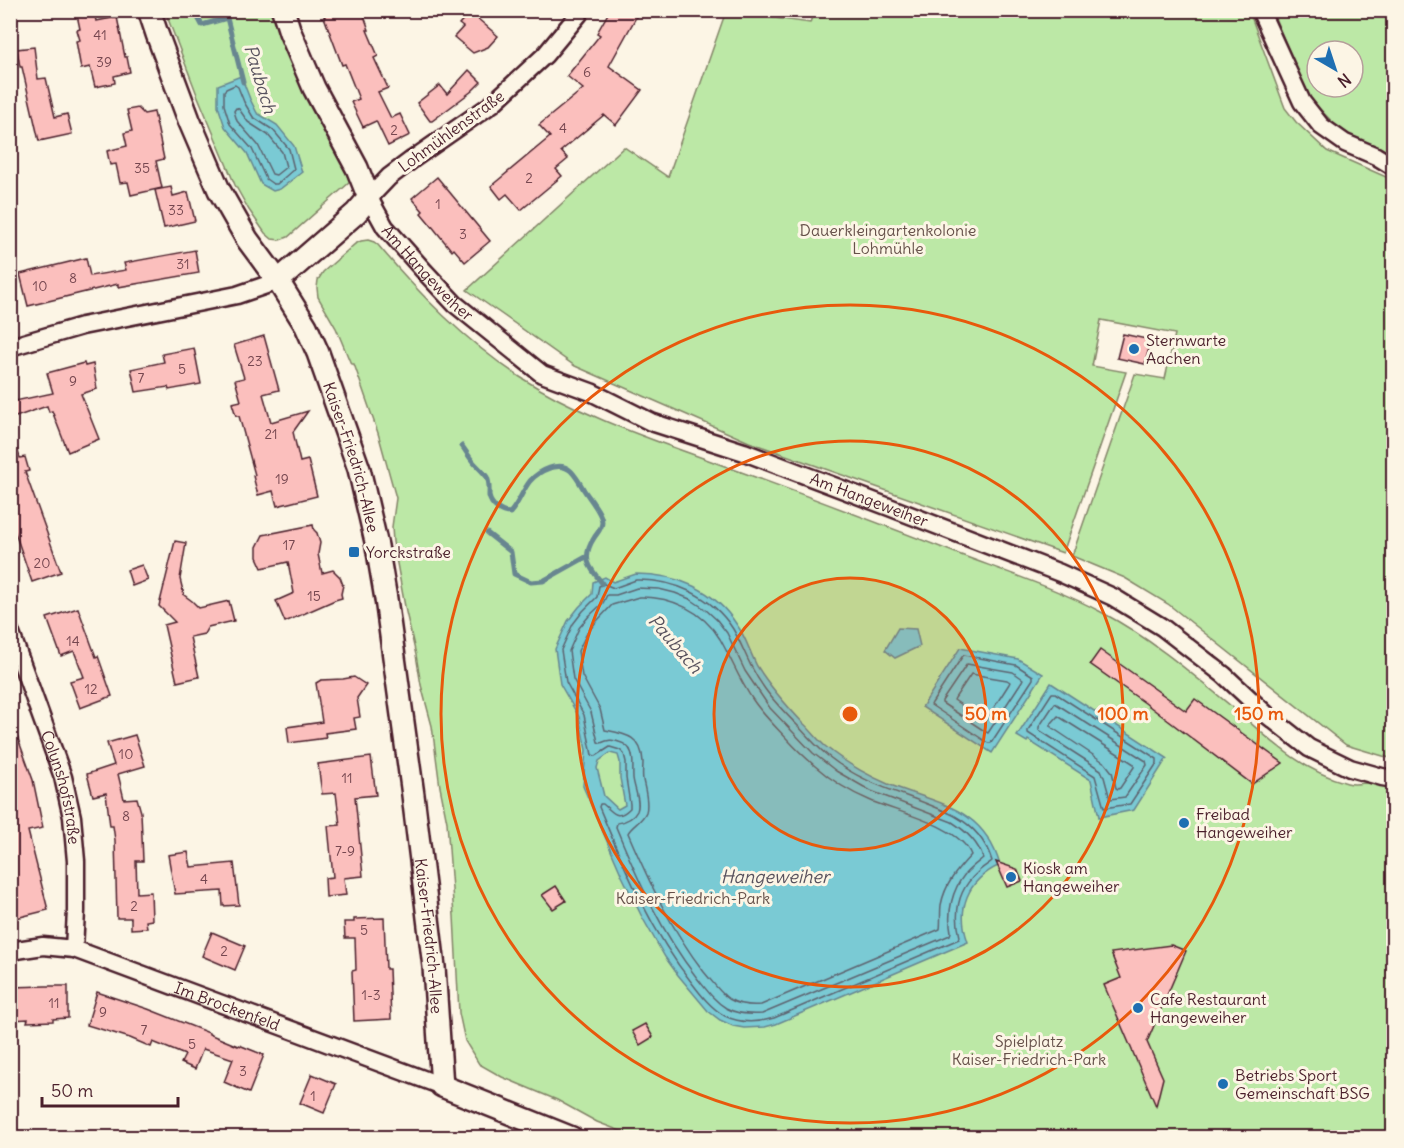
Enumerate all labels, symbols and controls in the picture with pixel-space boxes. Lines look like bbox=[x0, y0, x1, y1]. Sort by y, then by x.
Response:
house number: 41 bbox=[93, 26, 107, 44]
north arrow bbox=[1305, 39, 1365, 99]
water label: Paubach bbox=[239, 42, 282, 117]
house number: 39 bbox=[96, 53, 112, 71]
house number: 6 bbox=[583, 63, 591, 81]
text: N bbox=[1334, 69, 1355, 92]
street label: Lohmühlenstraße bbox=[394, 86, 508, 176]
house number: 4 bbox=[559, 119, 567, 137]
house number: 2 bbox=[390, 121, 398, 139]
house number: 35 bbox=[134, 159, 150, 177]
house number: 2 bbox=[525, 169, 533, 187]
house number: 1 bbox=[435, 195, 441, 213]
house number: 33 bbox=[168, 201, 184, 219]
park label: Dauerkleingartenkolonie Lohmühle bbox=[800, 220, 976, 258]
street label: Am Hangeweiher bbox=[378, 221, 478, 325]
house number: 3 bbox=[459, 225, 467, 243]
house number: 31 bbox=[176, 255, 190, 273]
house number: 8 bbox=[69, 269, 77, 287]
house number: 10 bbox=[33, 277, 47, 295]
place label: Sternwarte Aachen bbox=[1146, 330, 1226, 368]
marker: Sternwarte Aachen bbox=[1127, 342, 1141, 356]
house number: 23 bbox=[247, 352, 263, 370]
house number: 5 bbox=[178, 360, 186, 378]
house number: 7 bbox=[138, 369, 145, 387]
house number: 9 bbox=[69, 372, 77, 390]
street label: Kaiser-Friedrich-Allee bbox=[319, 379, 383, 534]
house number: 21 bbox=[264, 425, 278, 443]
street label: Am Hangeweiher bbox=[807, 468, 932, 531]
house number: 19 bbox=[275, 470, 289, 488]
house number: 17 bbox=[283, 536, 295, 554]
place label: Yorckstraße bbox=[366, 542, 451, 562]
marker: Yorckstraße bbox=[347, 545, 361, 559]
house number: 20 bbox=[34, 554, 50, 572]
house number: 15 bbox=[307, 587, 321, 605]
water label: Paubach bbox=[643, 609, 708, 678]
house number: 14 bbox=[66, 632, 80, 650]
house number: 12 bbox=[84, 680, 98, 698]
text: 50 m bbox=[965, 702, 1007, 725]
text: 100 m bbox=[1098, 702, 1149, 725]
text: 150 m bbox=[1234, 702, 1284, 725]
centre of rings bbox=[840, 704, 860, 724]
street label: Colynshofstraße bbox=[37, 727, 84, 845]
house number: 10 bbox=[119, 745, 133, 763]
house number: 11 bbox=[341, 769, 353, 787]
place label: Freibad Hangeweiher bbox=[1196, 804, 1293, 842]
house number: 8 bbox=[122, 807, 130, 825]
marker: Freibad Hangeweiher bbox=[1177, 816, 1191, 830]
house number: 7-9 bbox=[335, 842, 355, 860]
street label: Kaiser-Friedrich-Allee bbox=[411, 857, 447, 1014]
place label: Kiosk am Hangeweiher bbox=[1023, 858, 1120, 896]
water label: Hangeweiher bbox=[721, 865, 832, 888]
house number: 4 bbox=[200, 870, 208, 888]
marker: Kiosk am Hangeweiher bbox=[1004, 870, 1018, 884]
park label: Kaiser-Friedrich-Park bbox=[616, 888, 770, 908]
house number: 2 bbox=[130, 897, 138, 915]
house number: 5 bbox=[360, 921, 368, 939]
house number: 2 bbox=[220, 942, 228, 960]
street label: Im Brockenfeld bbox=[172, 977, 283, 1035]
house number: 1-3 bbox=[361, 986, 381, 1004]
place label: Cafe Restaurant Hangeweiher bbox=[1150, 989, 1267, 1027]
house number: 11 bbox=[48, 994, 60, 1012]
marker: Cafe Restaurant Hangeweiher bbox=[1131, 1001, 1145, 1015]
house number: 9 bbox=[99, 1003, 107, 1021]
house number: 7 bbox=[141, 1021, 148, 1039]
park label: Spielplatz Kaiser-Friedrich-Park bbox=[952, 1031, 1106, 1069]
house number: 5 bbox=[188, 1035, 196, 1053]
house number: 3 bbox=[239, 1062, 247, 1080]
place label: Betriebs Sport Gemeinschaft BSG bbox=[1235, 1065, 1370, 1103]
scale bar bbox=[42, 1070, 178, 1108]
marker: Betriebs Sport Gemeinschaft BSG bbox=[1216, 1077, 1230, 1091]
text: 50 m bbox=[51, 1079, 93, 1102]
house number: 1 bbox=[310, 1087, 316, 1105]

